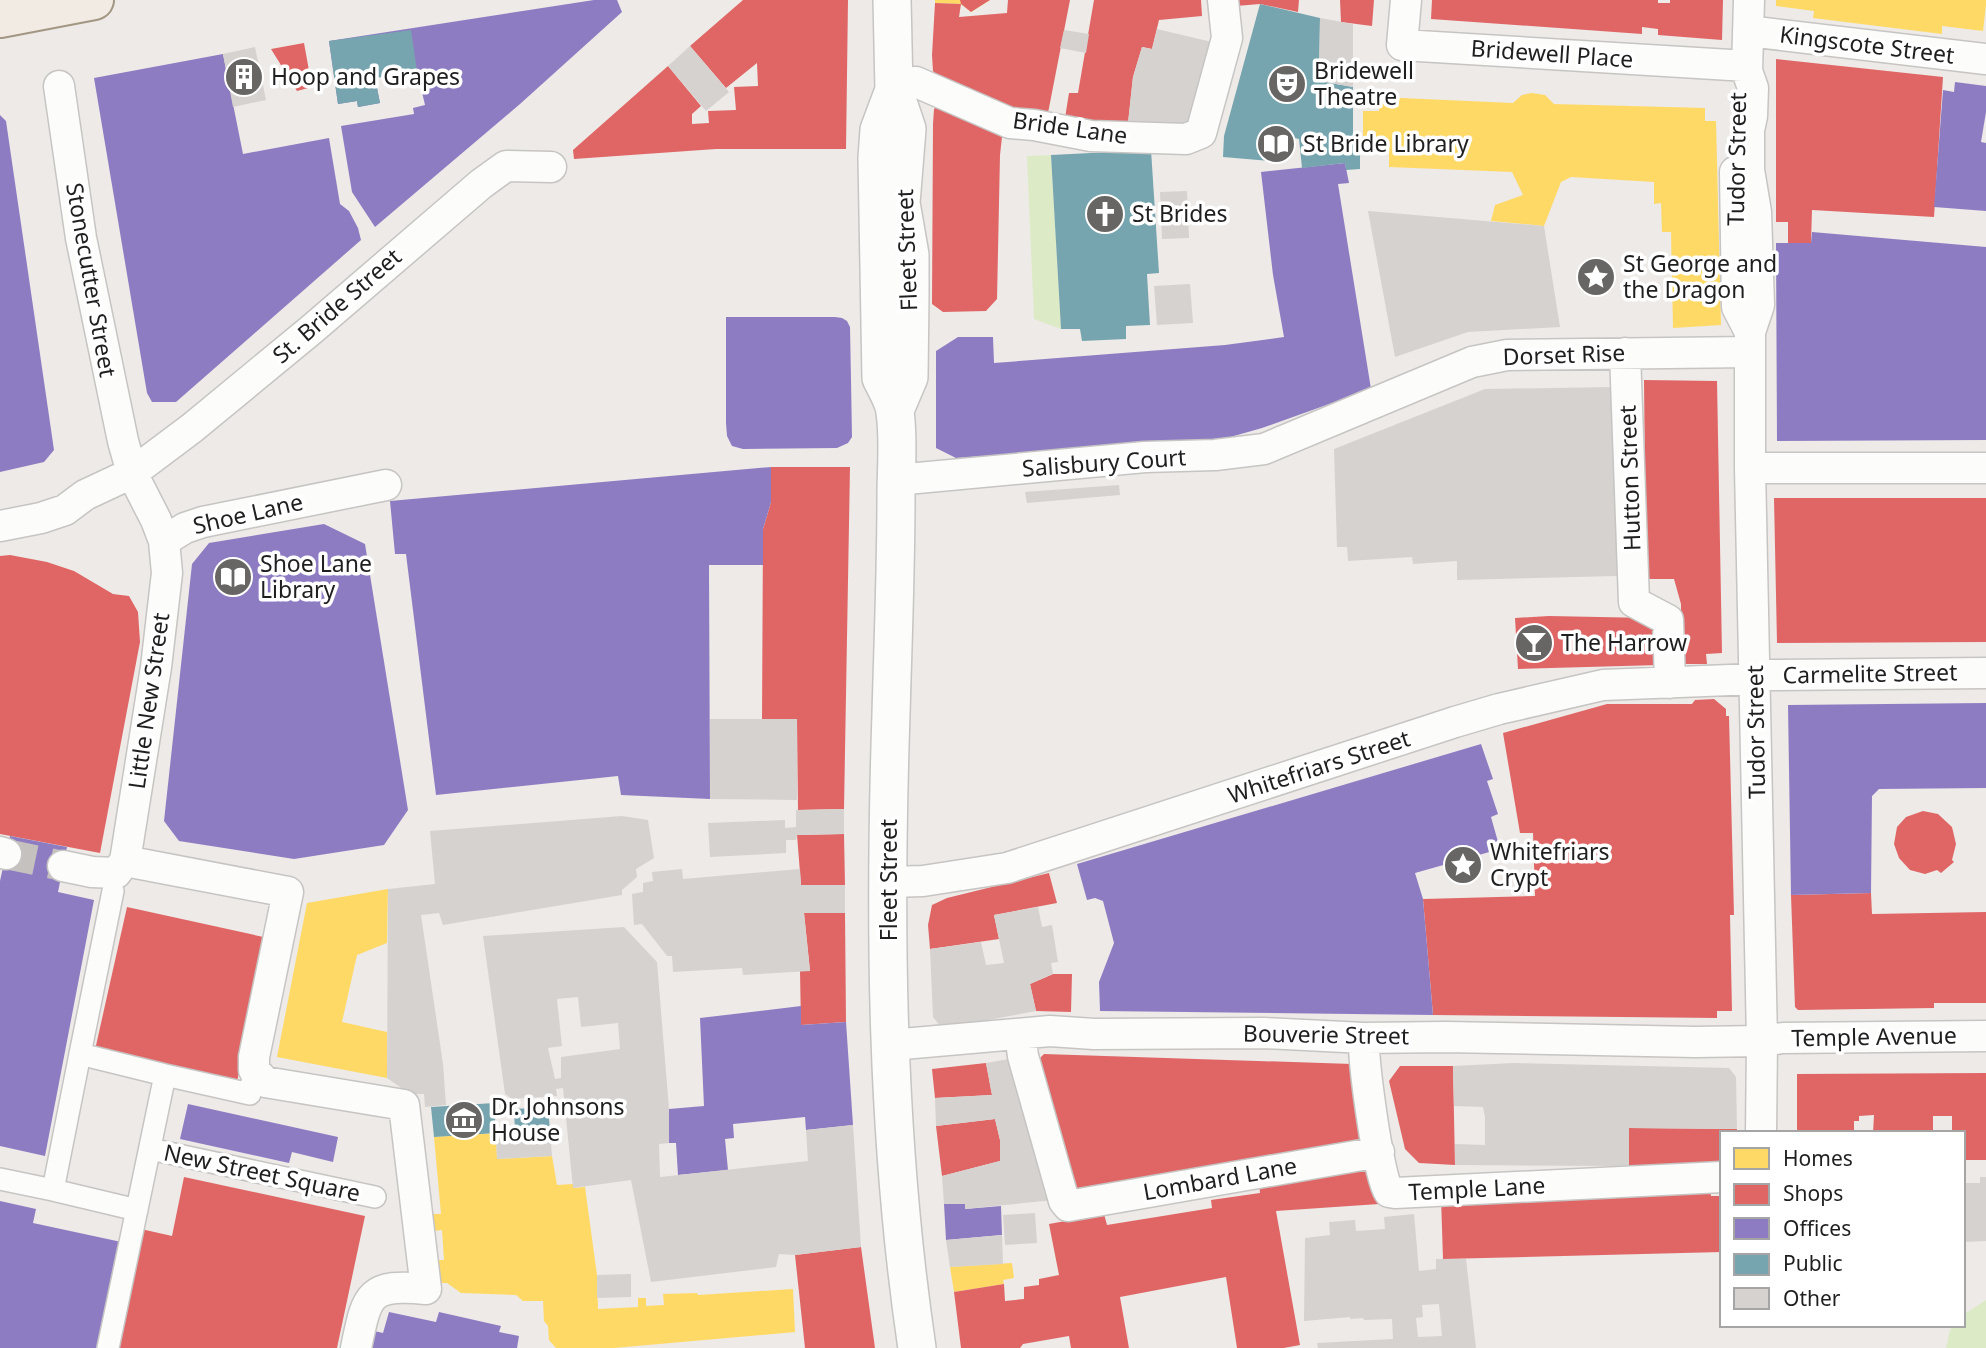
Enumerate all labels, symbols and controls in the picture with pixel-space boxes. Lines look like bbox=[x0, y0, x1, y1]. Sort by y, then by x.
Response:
street label: Kingscote Street bbox=[1778, 17, 1956, 71]
street label: Bridewell Place bbox=[1470, 31, 1634, 75]
place label: Bridewell Theatre bbox=[1314, 54, 1414, 112]
building icon: Hoop and Grapes bbox=[223, 56, 265, 98]
place label: Hoop and Grapes bbox=[271, 60, 460, 92]
theatre icon: Bridewell Theatre bbox=[1266, 63, 1308, 105]
street label: Tudor Street bbox=[1719, 92, 1753, 226]
street label: Bride Lane bbox=[1011, 103, 1130, 151]
library icon: St Bride Library bbox=[1255, 123, 1297, 165]
place label: St Bride Library bbox=[1303, 127, 1469, 159]
street label: Stonecutter Street bbox=[59, 180, 125, 379]
street label: Fleet Street bbox=[888, 188, 924, 312]
church icon: St Brides bbox=[1084, 193, 1126, 235]
place label: St Brides bbox=[1132, 197, 1227, 229]
street label: St. Bride Street bbox=[265, 240, 408, 370]
place label: St George and the Dragon bbox=[1623, 247, 1777, 305]
place icon: St George and the Dragon bbox=[1575, 256, 1617, 298]
street label: Dorset Rise bbox=[1502, 336, 1626, 372]
street label: Hutton Street bbox=[1610, 404, 1648, 552]
street label: Salisbury Court bbox=[1021, 440, 1187, 484]
street label: Shoe Lane bbox=[190, 485, 306, 541]
place label: Shoe Lane Library bbox=[260, 547, 372, 605]
library icon: Shoe Lane Library bbox=[212, 556, 254, 598]
street label: Little New Street bbox=[120, 611, 176, 791]
bar icon: The Harrow bbox=[1513, 622, 1555, 664]
place label: The Harrow bbox=[1561, 626, 1687, 658]
street label: Carmelite Street bbox=[1782, 655, 1958, 691]
street label: Tudor Street bbox=[1738, 665, 1772, 799]
street label: Whitefriars Street bbox=[1224, 722, 1414, 811]
street label: Fleet Street bbox=[872, 819, 904, 941]
place label: Whitefriars Crypt bbox=[1490, 835, 1610, 893]
place icon: Whitefriars Crypt bbox=[1442, 844, 1484, 886]
street label: Bouverie Street bbox=[1243, 1017, 1409, 1051]
street label: Temple Avenue bbox=[1791, 1019, 1957, 1053]
place label: Dr. Johnsons House bbox=[491, 1090, 625, 1148]
museum icon: Dr. Johnsons House bbox=[443, 1099, 485, 1141]
legend bbox=[1720, 1131, 1965, 1327]
street label: New Street Square bbox=[161, 1136, 363, 1208]
text: Homes bbox=[1783, 1144, 1853, 1172]
street label: Lombard Lane bbox=[1140, 1149, 1299, 1207]
street label: Temple Lane bbox=[1408, 1168, 1546, 1208]
text: Shops bbox=[1783, 1179, 1843, 1207]
text: Offices bbox=[1783, 1214, 1851, 1242]
text: Public bbox=[1783, 1249, 1843, 1277]
text: Other bbox=[1783, 1284, 1841, 1312]

